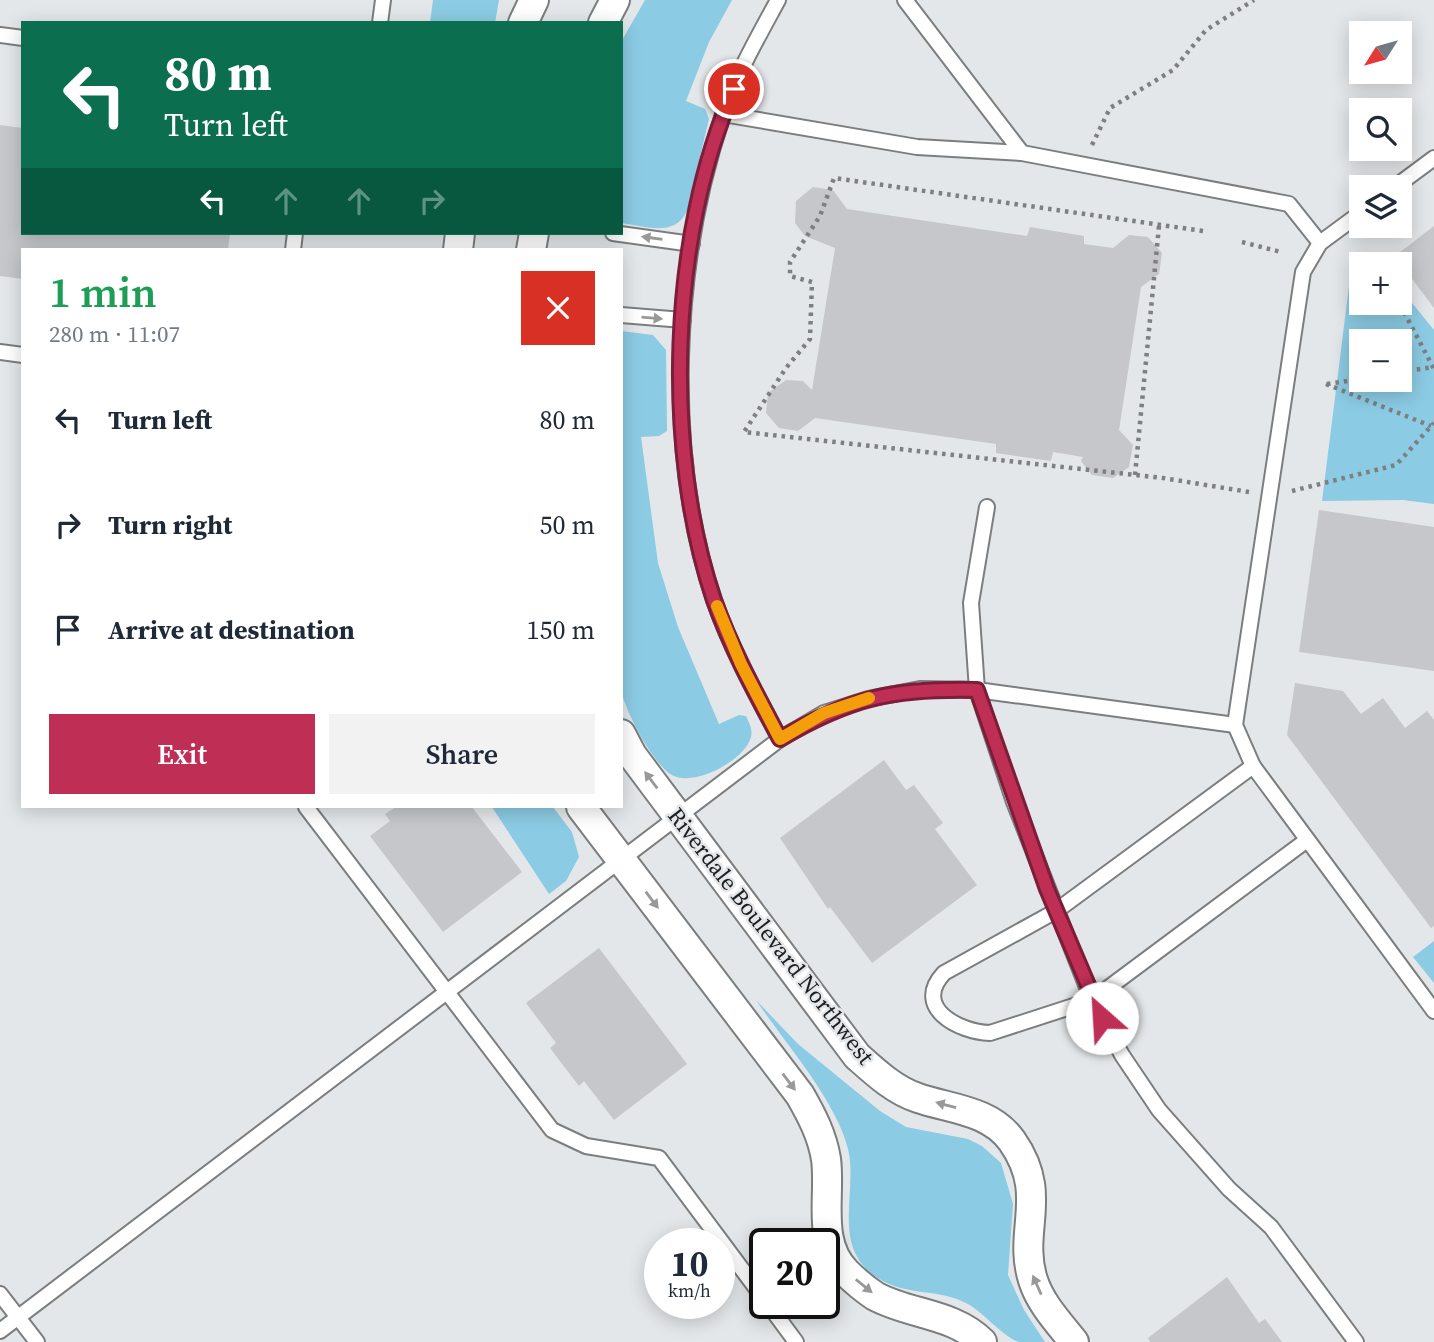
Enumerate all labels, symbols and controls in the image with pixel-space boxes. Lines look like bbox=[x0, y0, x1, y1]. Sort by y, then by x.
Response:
north arrow bbox=[1349, 21, 1412, 84]
map controls bbox=[1349, 21, 1412, 392]
text: 80 m bbox=[164, 39, 272, 106]
icon: left bbox=[49, 49, 140, 140]
pin bbox=[704, 59, 764, 119]
icon: arrive bbox=[715, 70, 753, 108]
button: search bbox=[1349, 98, 1412, 161]
text: Turn left bbox=[164, 103, 288, 147]
button: layers bbox=[1349, 175, 1412, 238]
icon: left bbox=[194, 182, 232, 220]
icon: ahead bbox=[267, 182, 305, 220]
icon: ahead bbox=[340, 182, 378, 220]
icon: right bbox=[413, 182, 451, 220]
one-way arrow bbox=[641, 232, 663, 243]
button: + bbox=[1349, 252, 1412, 315]
text: 1 min bbox=[49, 263, 157, 321]
button: close bbox=[521, 271, 595, 345]
one-way arrow bbox=[641, 313, 663, 324]
text: 280 m · 11:07 bbox=[49, 318, 180, 350]
button: − bbox=[1349, 329, 1412, 392]
icon: left bbox=[49, 401, 87, 439]
text: Turn left bbox=[108, 402, 212, 438]
text: 80 m bbox=[540, 402, 595, 438]
icon: right bbox=[49, 506, 87, 544]
text: Turn right bbox=[108, 507, 232, 543]
text: 50 m bbox=[540, 507, 595, 543]
icon: arrive bbox=[49, 611, 87, 649]
text: Arrive at destination bbox=[108, 612, 355, 648]
text: 150 m bbox=[527, 612, 595, 648]
button: Exit bbox=[49, 714, 315, 794]
button: Share bbox=[329, 714, 595, 794]
one-way arrow bbox=[644, 771, 658, 789]
street label: Riverdale Boulevard Northwest bbox=[660, 801, 882, 1072]
one-way arrow bbox=[644, 891, 659, 909]
position arrow bbox=[1065, 981, 1139, 1055]
one-way arrow bbox=[782, 1072, 797, 1090]
one-way arrow bbox=[935, 1099, 957, 1110]
speed limit sign: 20 bbox=[749, 1228, 840, 1319]
text: 10 bbox=[671, 1240, 708, 1288]
one-way arrow bbox=[1031, 1275, 1043, 1295]
text: km/h bbox=[668, 1278, 711, 1303]
one-way arrow bbox=[855, 1279, 873, 1294]

